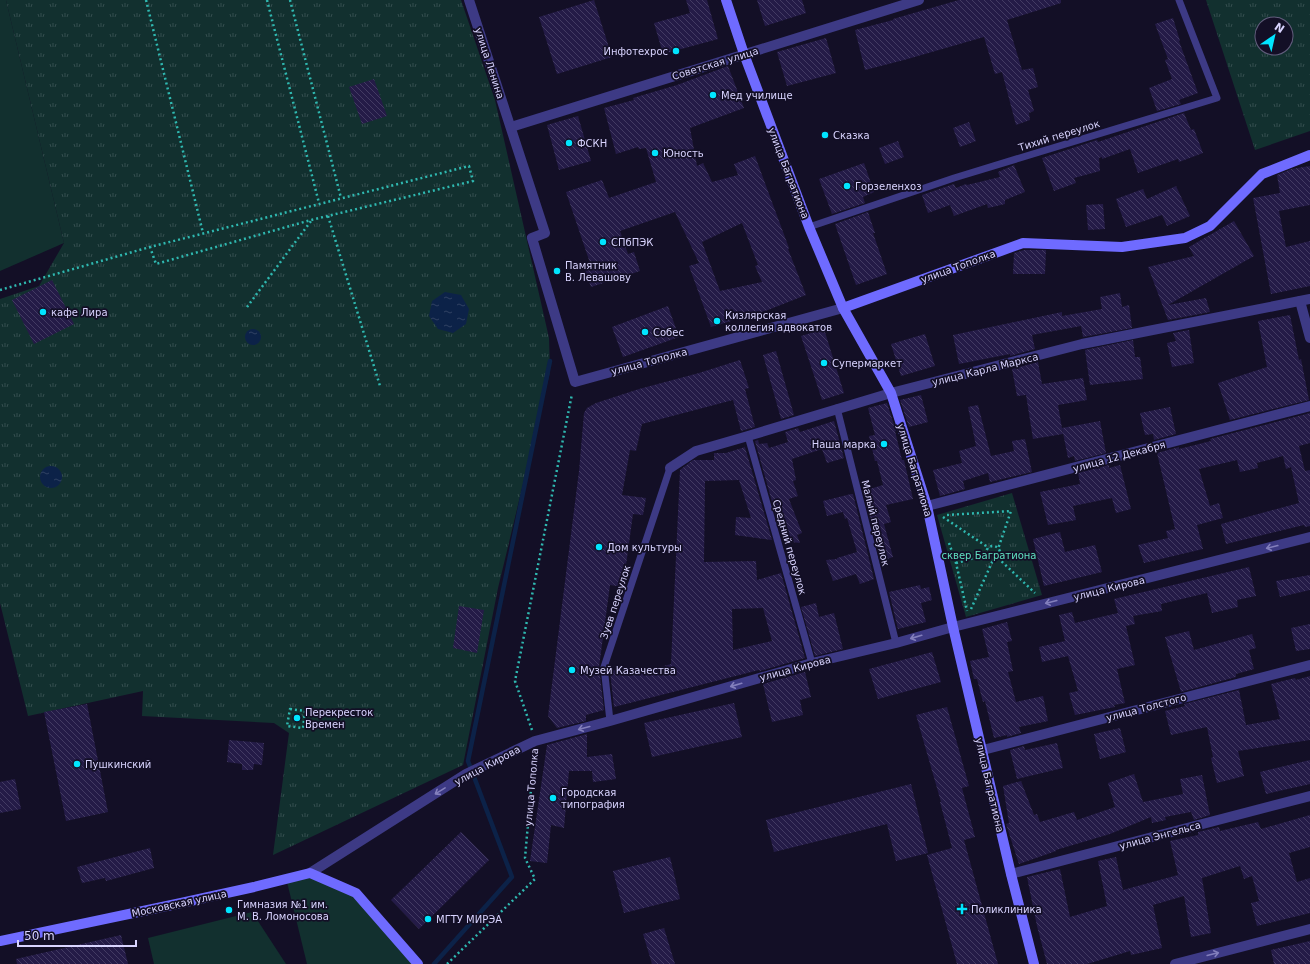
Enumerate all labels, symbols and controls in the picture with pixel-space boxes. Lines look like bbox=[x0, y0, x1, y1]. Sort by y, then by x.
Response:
north arrow bbox=[1254, 16, 1294, 56]
text: N bbox=[1272, 20, 1287, 36]
street label: улица Ленина bbox=[473, 26, 506, 100]
street label: Советская улица bbox=[671, 45, 760, 82]
place label: Инфотехрос bbox=[603, 46, 668, 57]
marker: Инфотехрос bbox=[671, 46, 681, 56]
marker: Мед училище bbox=[708, 90, 718, 100]
place label: Мед училище bbox=[721, 90, 793, 101]
street label: Тихий переулок bbox=[1016, 118, 1101, 153]
street label: улица Багратиона bbox=[766, 126, 811, 220]
marker: Сказка bbox=[820, 130, 830, 140]
place label: Сказка bbox=[833, 130, 870, 141]
marker: ФСКН bbox=[564, 138, 574, 148]
place label: ФСКН bbox=[577, 138, 607, 149]
marker: Юность bbox=[650, 148, 660, 158]
place label: Юность bbox=[663, 148, 704, 159]
marker: Горзеленхоз bbox=[842, 181, 852, 191]
place label: Горзеленхоз bbox=[855, 181, 921, 192]
marker: СПбПЭК bbox=[598, 237, 608, 247]
place label: СПбПЭК bbox=[611, 237, 653, 248]
street label: улица Тополка bbox=[919, 248, 997, 285]
place label: Памятник В. Левашову bbox=[565, 260, 631, 283]
marker: Памятник В. Левашову bbox=[552, 266, 562, 276]
marker: кафе Лира bbox=[38, 307, 48, 317]
place label: кафе Лира bbox=[51, 307, 108, 318]
place label: Кизлярская коллегия адвокатов bbox=[725, 310, 832, 333]
marker: Кизлярская коллегия адвокатов bbox=[712, 316, 722, 326]
marker: Собес bbox=[640, 327, 650, 337]
place label: Собес bbox=[653, 327, 684, 338]
street label: улица Тополка bbox=[610, 346, 688, 377]
street label: улица Карла Маркса bbox=[931, 351, 1039, 388]
marker: Супермаркет bbox=[819, 358, 829, 368]
place label: Супермаркет bbox=[832, 358, 902, 369]
street label: улица Багратиона bbox=[895, 422, 934, 518]
place label: Наша марка bbox=[812, 439, 876, 450]
marker: Наша марка bbox=[879, 439, 889, 449]
street label: улица 12 Декабря bbox=[1072, 439, 1167, 474]
street label: Малый переулок bbox=[859, 479, 892, 567]
street label: Средний переулок bbox=[771, 498, 808, 596]
marker: Дом культуры bbox=[594, 542, 604, 552]
place label: Дом культуры bbox=[607, 542, 682, 553]
one-way arrow bbox=[1266, 543, 1279, 551]
park label: сквер Багратиона bbox=[942, 550, 1036, 561]
street label: Зуев переулок bbox=[598, 564, 633, 641]
street label: улица Кирова bbox=[1072, 574, 1146, 603]
one-way arrow bbox=[1045, 599, 1058, 607]
one-way arrow bbox=[909, 634, 922, 642]
street label: улица Кирова bbox=[758, 654, 832, 683]
marker: Музей Казачества bbox=[567, 665, 577, 675]
place label: Музей Казачества bbox=[580, 665, 676, 676]
one-way arrow bbox=[730, 682, 743, 689]
street label: улица Толстого bbox=[1105, 692, 1187, 723]
place label: Перекресток Времен bbox=[305, 707, 373, 730]
marker: Перекресток Времен bbox=[292, 713, 302, 723]
one-way arrow bbox=[578, 725, 591, 732]
street label: улица Багратиона bbox=[973, 737, 1006, 833]
street label: улица Кирова bbox=[452, 743, 522, 787]
street label: улица Тополка bbox=[523, 748, 540, 827]
marker: Пушкинский bbox=[72, 759, 82, 769]
place label: Пушкинский bbox=[85, 759, 151, 770]
one-way arrow bbox=[435, 787, 446, 795]
place label: Городская типография bbox=[561, 787, 625, 810]
marker: Городская типография bbox=[548, 793, 558, 803]
street label: улица Энгельса bbox=[1118, 819, 1202, 852]
street label: Московская улица bbox=[131, 888, 228, 919]
place label: Гимназия №1 им. М. В. Ломоносова bbox=[237, 899, 329, 922]
marker: Поликлиника bbox=[956, 903, 968, 915]
place label: Поликлиника bbox=[971, 904, 1042, 915]
marker: Гимназия №1 им. М. В. Ломоносова bbox=[224, 905, 234, 915]
marker: МГТУ МИРЭА bbox=[423, 914, 433, 924]
place label: МГТУ МИРЭА bbox=[436, 914, 502, 925]
scale bar bbox=[18, 922, 136, 948]
text: 50 m bbox=[24, 929, 55, 943]
one-way arrow bbox=[1206, 950, 1219, 958]

